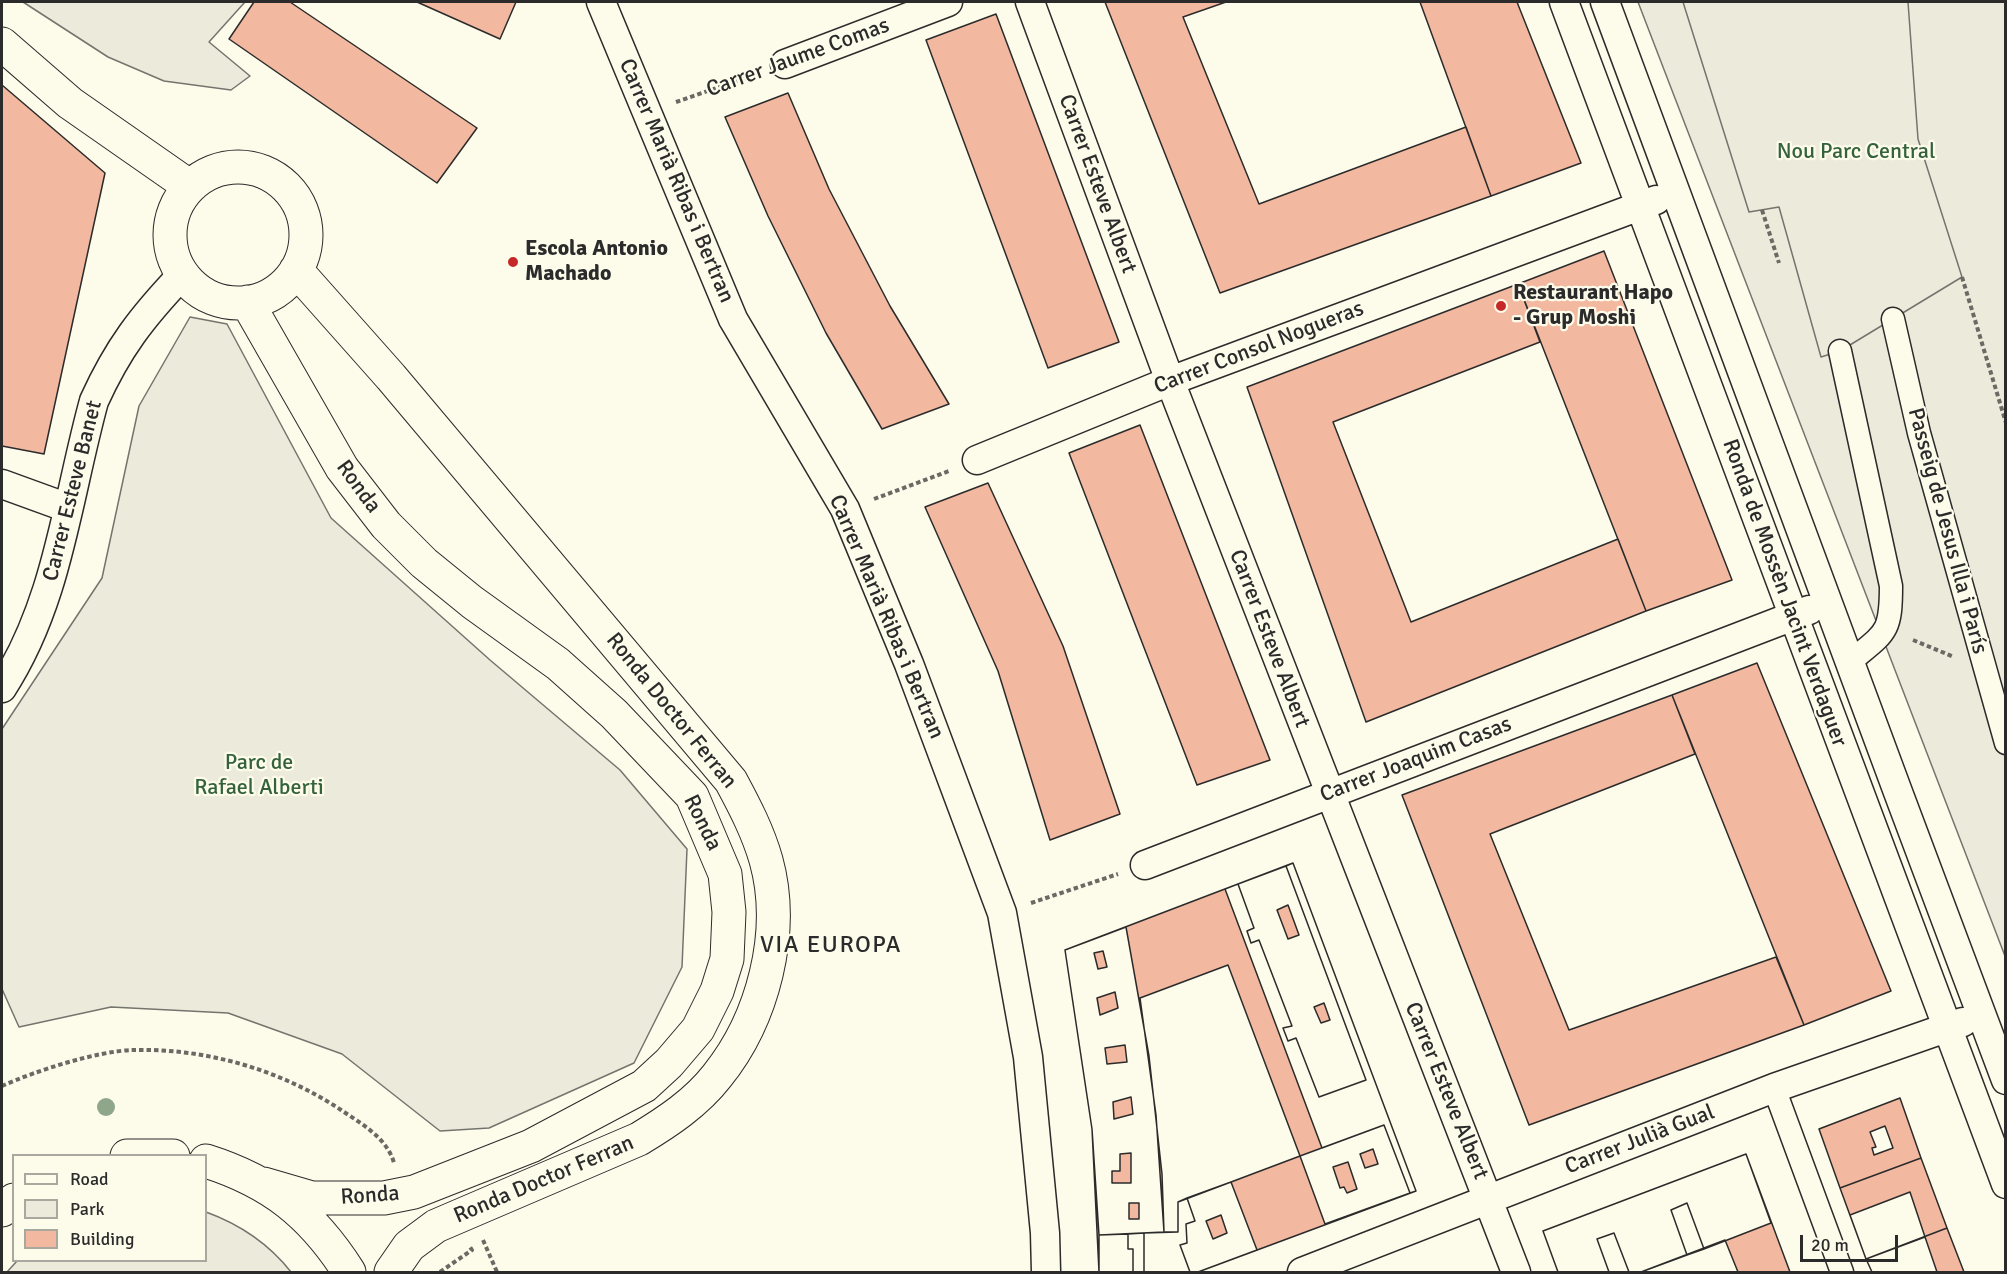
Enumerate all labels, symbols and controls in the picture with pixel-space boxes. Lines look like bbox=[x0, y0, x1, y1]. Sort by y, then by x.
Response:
street label: Carrer Jaume Comas bbox=[703, 13, 893, 103]
street label: Carrer Marià Ribas i Bertran bbox=[613, 55, 739, 307]
street label: Carrer Esteve Albert bbox=[1052, 91, 1142, 277]
park label: Nou Parc Central bbox=[1777, 139, 1935, 165]
place label: Escola Antonio Machado bbox=[525, 236, 668, 288]
marker: Escola Antonio Machado bbox=[506, 255, 520, 269]
place label: Restaurant Hapo - Grup Moshi bbox=[1513, 280, 1673, 332]
street label: Carrer Consol Nogueras bbox=[1150, 296, 1368, 400]
marker: Restaurant Hapo - Grup Moshi bbox=[1494, 299, 1508, 313]
street label: Carrer Esteve Banet bbox=[38, 398, 108, 584]
street label: Passeig de Jesus Illa i París bbox=[1901, 405, 1993, 657]
street label: Ronda de Mossèn Jacint Verdaguer bbox=[1716, 436, 1852, 750]
street label: Ronda bbox=[330, 455, 386, 519]
street label: Carrer Marià Ribas i Bertran bbox=[823, 491, 949, 743]
street label: Carrer Esteve Albert bbox=[1223, 546, 1315, 732]
street label: Ronda Doctor Ferran bbox=[600, 628, 742, 794]
street label: Carrer Joaquim Casas bbox=[1317, 711, 1515, 809]
park label: Parc de Rafael Alberti bbox=[194, 750, 324, 802]
street label: Ronda bbox=[677, 791, 727, 855]
district label: VIA EUROPA bbox=[760, 932, 902, 960]
street label: Carrer Esteve Albert bbox=[1398, 999, 1494, 1183]
street label: Carrer Julià Gual bbox=[1562, 1099, 1718, 1181]
street label: Ronda Doctor Ferran bbox=[450, 1130, 638, 1230]
legend bbox=[12, 1154, 207, 1262]
text: Road bbox=[70, 1168, 109, 1190]
street label: Ronda bbox=[340, 1181, 400, 1211]
text: Park bbox=[70, 1198, 105, 1220]
scale bar bbox=[1803, 1223, 1900, 1261]
text: Building bbox=[70, 1228, 134, 1250]
text: 20 m bbox=[1811, 1234, 1849, 1256]

